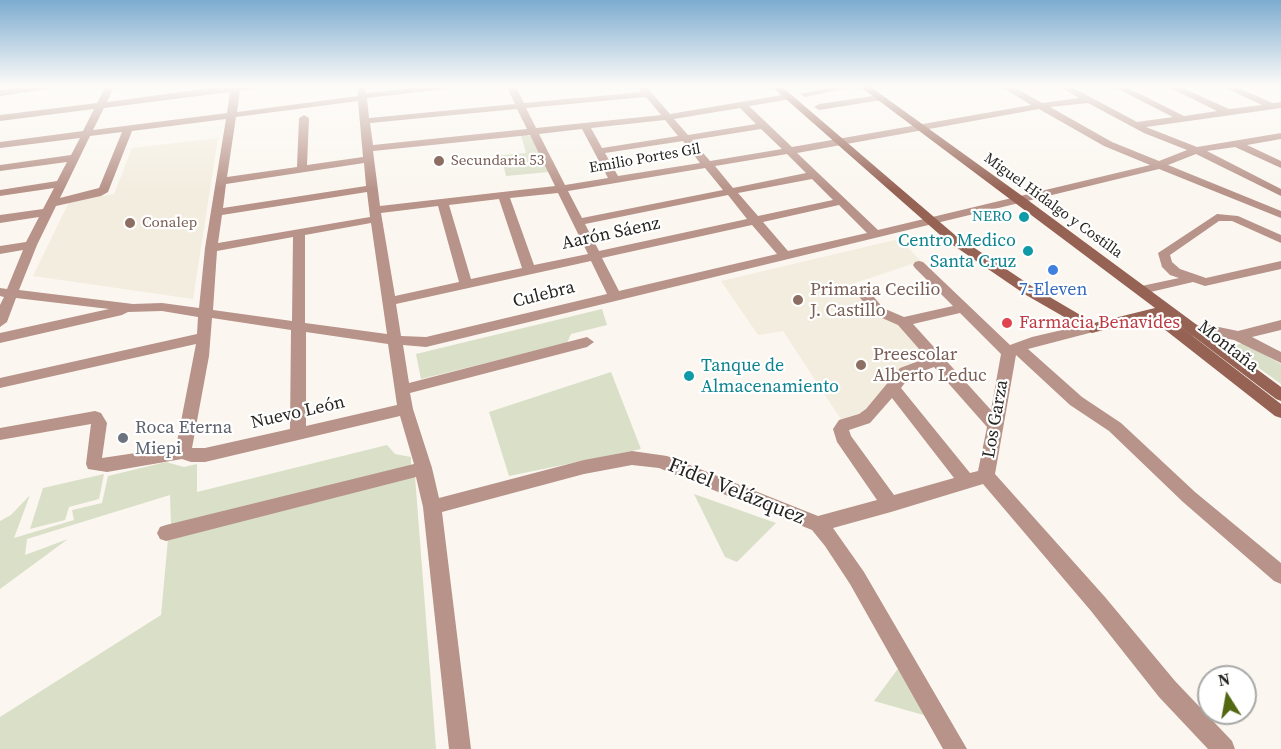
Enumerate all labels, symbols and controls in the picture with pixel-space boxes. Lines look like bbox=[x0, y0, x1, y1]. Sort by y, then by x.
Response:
street label: Emilio Portes Gil bbox=[588, 140, 702, 178]
street label: Miguel Hidalgo y Costilla bbox=[980, 150, 1126, 262]
place label: Secundaria 53 bbox=[451, 152, 544, 170]
marker: Secundaria 53 bbox=[432, 154, 446, 168]
place label: NERO bbox=[972, 208, 1012, 226]
marker: NERO bbox=[1017, 210, 1031, 224]
street label: Aarón Sáenz bbox=[560, 213, 662, 255]
place label: Conalep bbox=[142, 214, 197, 232]
marker: Conalep bbox=[123, 216, 137, 230]
place label: Centro Medico Santa Cruz bbox=[898, 230, 1016, 272]
marker: Centro Medico Santa Cruz bbox=[1021, 244, 1035, 258]
marker: 7-Eleven bbox=[1046, 263, 1060, 277]
street label: Culebra bbox=[511, 277, 577, 313]
place label: Primaria Cecilio J. Castillo bbox=[810, 279, 940, 322]
place label: 7-Eleven bbox=[1019, 279, 1087, 301]
marker: Primaria Cecilio J. Castillo bbox=[791, 293, 805, 307]
place label: Farmacia Benavides bbox=[1019, 312, 1180, 334]
marker: Farmacia Benavides bbox=[1000, 316, 1014, 330]
street label: Montaña bbox=[1193, 316, 1263, 378]
place label: Preescolar Alberto Leduc bbox=[873, 344, 987, 386]
place label: Tanque de Almacenamiento bbox=[701, 355, 839, 398]
marker: Preescolar Alberto Leduc bbox=[854, 358, 868, 372]
marker: Tanque de Almacenamiento bbox=[682, 369, 696, 383]
street label: Los Garza bbox=[979, 378, 1013, 460]
street label: Nuevo León bbox=[249, 392, 347, 434]
place label: Roca Eterna Miepi bbox=[135, 417, 232, 460]
marker: Roca Eterna Miepi bbox=[116, 431, 130, 445]
street label: Fidel Velázquez bbox=[664, 453, 808, 531]
north arrow bbox=[1197, 665, 1257, 725]
text: N bbox=[1216, 667, 1232, 691]

